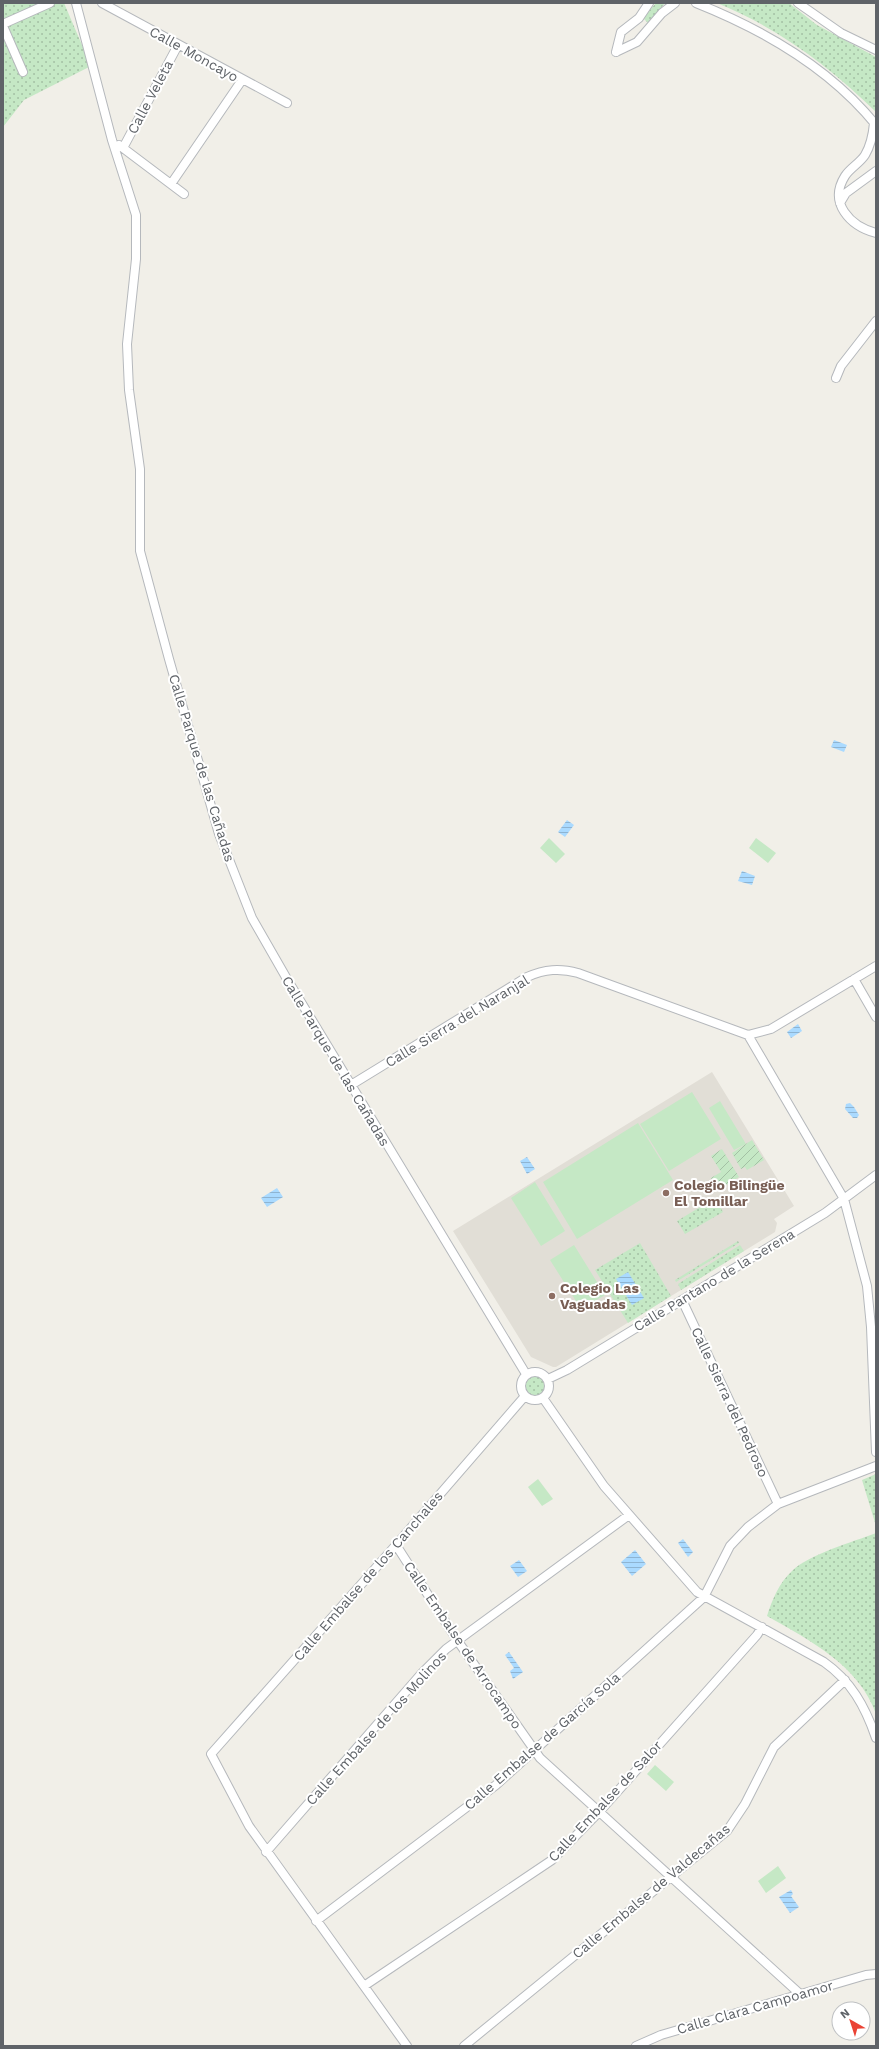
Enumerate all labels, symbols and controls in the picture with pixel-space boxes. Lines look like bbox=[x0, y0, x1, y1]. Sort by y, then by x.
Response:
street label: Calle Moncayo bbox=[147, 23, 241, 85]
street label: Calle Veleta bbox=[124, 57, 176, 136]
street label: Calle Parque de las Cañadas bbox=[166, 672, 238, 864]
street label: Calle Sierra del Naranjal bbox=[382, 971, 532, 1070]
street label: Calle Parque de las Cañadas bbox=[279, 973, 393, 1149]
place label: Colegio Bilingüe El Tomillar bbox=[674, 1177, 785, 1209]
marker: Colegio Bilingüe El Tomillar bbox=[661, 1188, 671, 1198]
street label: Calle Pantano de la Serena bbox=[631, 1225, 798, 1335]
place label: Colegio Las Vaguadas bbox=[560, 1280, 639, 1312]
marker: Colegio Las Vaguadas bbox=[547, 1291, 557, 1301]
street label: Calle Sierra del Pedroso bbox=[688, 1324, 772, 1480]
street label: Calle Embalse de los Canchales bbox=[290, 1488, 446, 1664]
street label: Calle Embalse de Arrocampo bbox=[401, 1558, 525, 1732]
street label: Calle Embalse de los Molinos bbox=[303, 1648, 449, 1808]
street label: Calle Embalse de García Sola bbox=[461, 1669, 623, 1813]
street label: Calle Embalse de Salor bbox=[545, 1737, 665, 1865]
street label: Calle Embalse de Valdecañas bbox=[569, 1820, 733, 1962]
street label: Calle Clara Campoamor bbox=[675, 1977, 835, 2037]
north arrow bbox=[831, 2001, 871, 2041]
text: N bbox=[838, 2006, 852, 2021]

